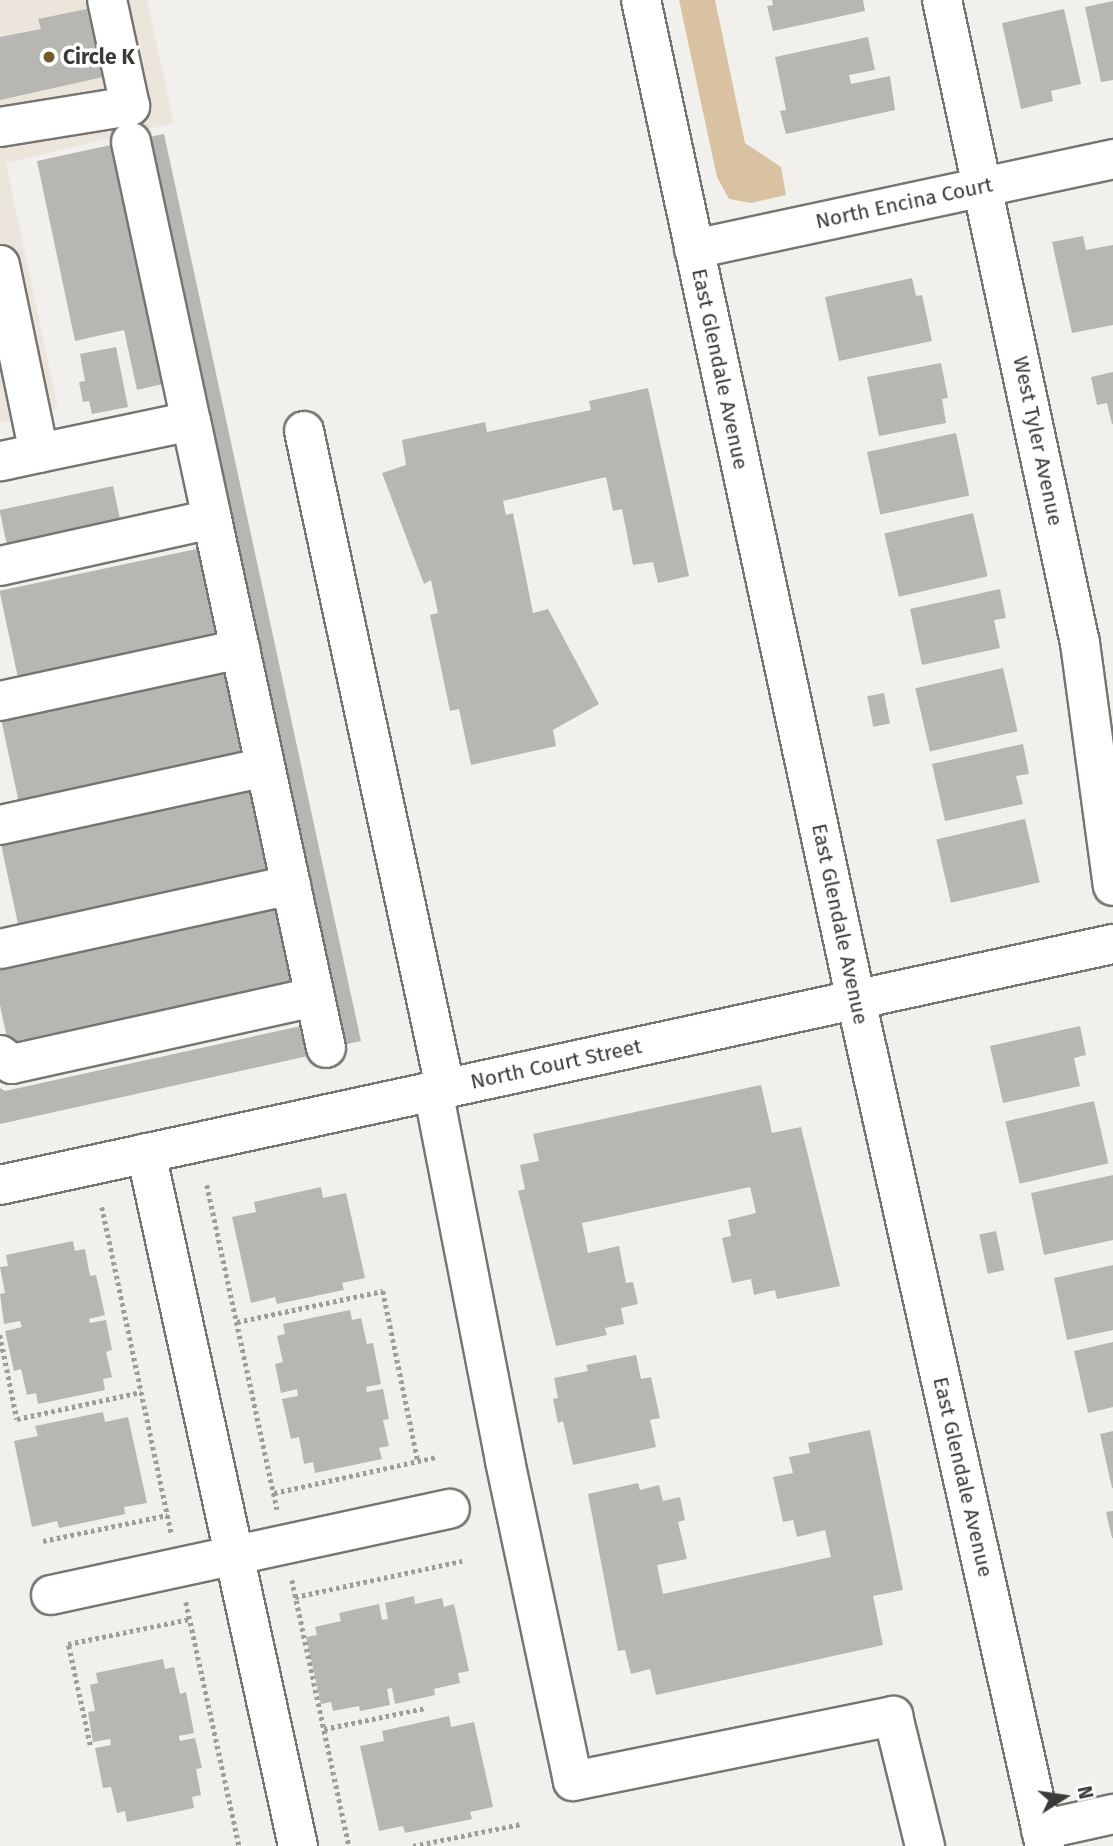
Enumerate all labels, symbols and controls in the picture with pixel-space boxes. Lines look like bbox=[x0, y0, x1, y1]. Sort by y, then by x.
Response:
place label: Circle K bbox=[63, 44, 135, 70]
marker: Circle K bbox=[41, 49, 57, 65]
street label: North Encina Court bbox=[813, 172, 995, 234]
street label: East Glendale Avenue bbox=[686, 266, 754, 472]
street label: West Tyler Avenue bbox=[1008, 354, 1068, 528]
street label: East Glendale Avenue bbox=[806, 821, 874, 1027]
street label: North Court Street bbox=[468, 1034, 644, 1094]
street label: East Glendale Avenue bbox=[928, 1374, 998, 1580]
north arrow bbox=[1029, 1762, 1099, 1832]
text: N bbox=[1072, 1784, 1098, 1801]

